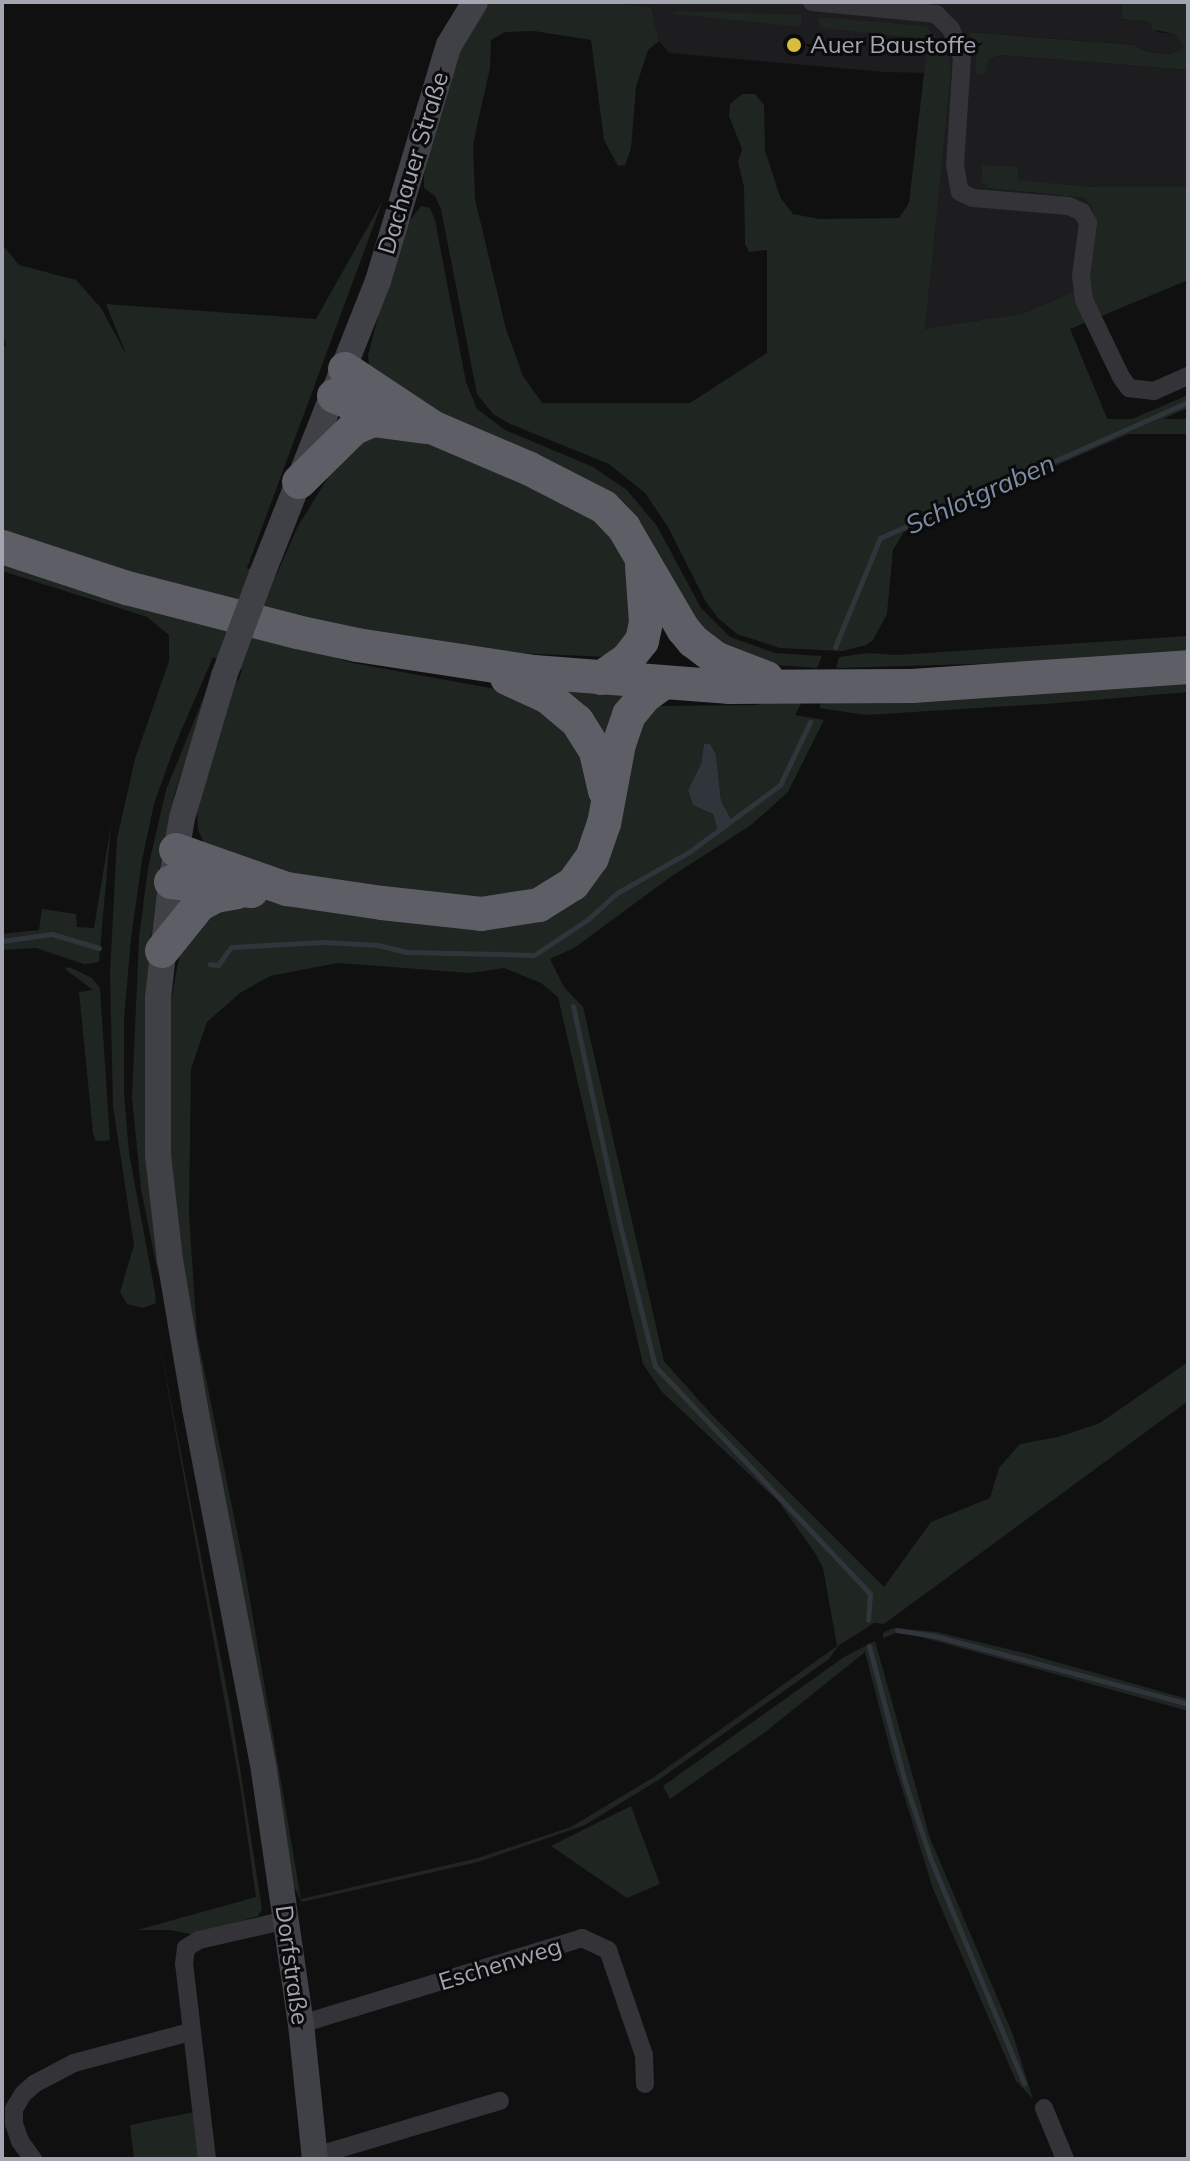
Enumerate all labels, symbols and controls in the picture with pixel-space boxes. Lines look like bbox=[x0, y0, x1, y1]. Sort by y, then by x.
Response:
place label: Auer Baustoffe bbox=[810, 31, 976, 59]
marker: Auer Baustoffe bbox=[785, 36, 803, 54]
street label: Dachauer Straße bbox=[372, 68, 454, 258]
water label: Schlotgraben bbox=[901, 447, 1059, 541]
street label: Dorfstraße bbox=[269, 1903, 315, 2027]
street label: Eschenweg bbox=[435, 1932, 565, 1996]

